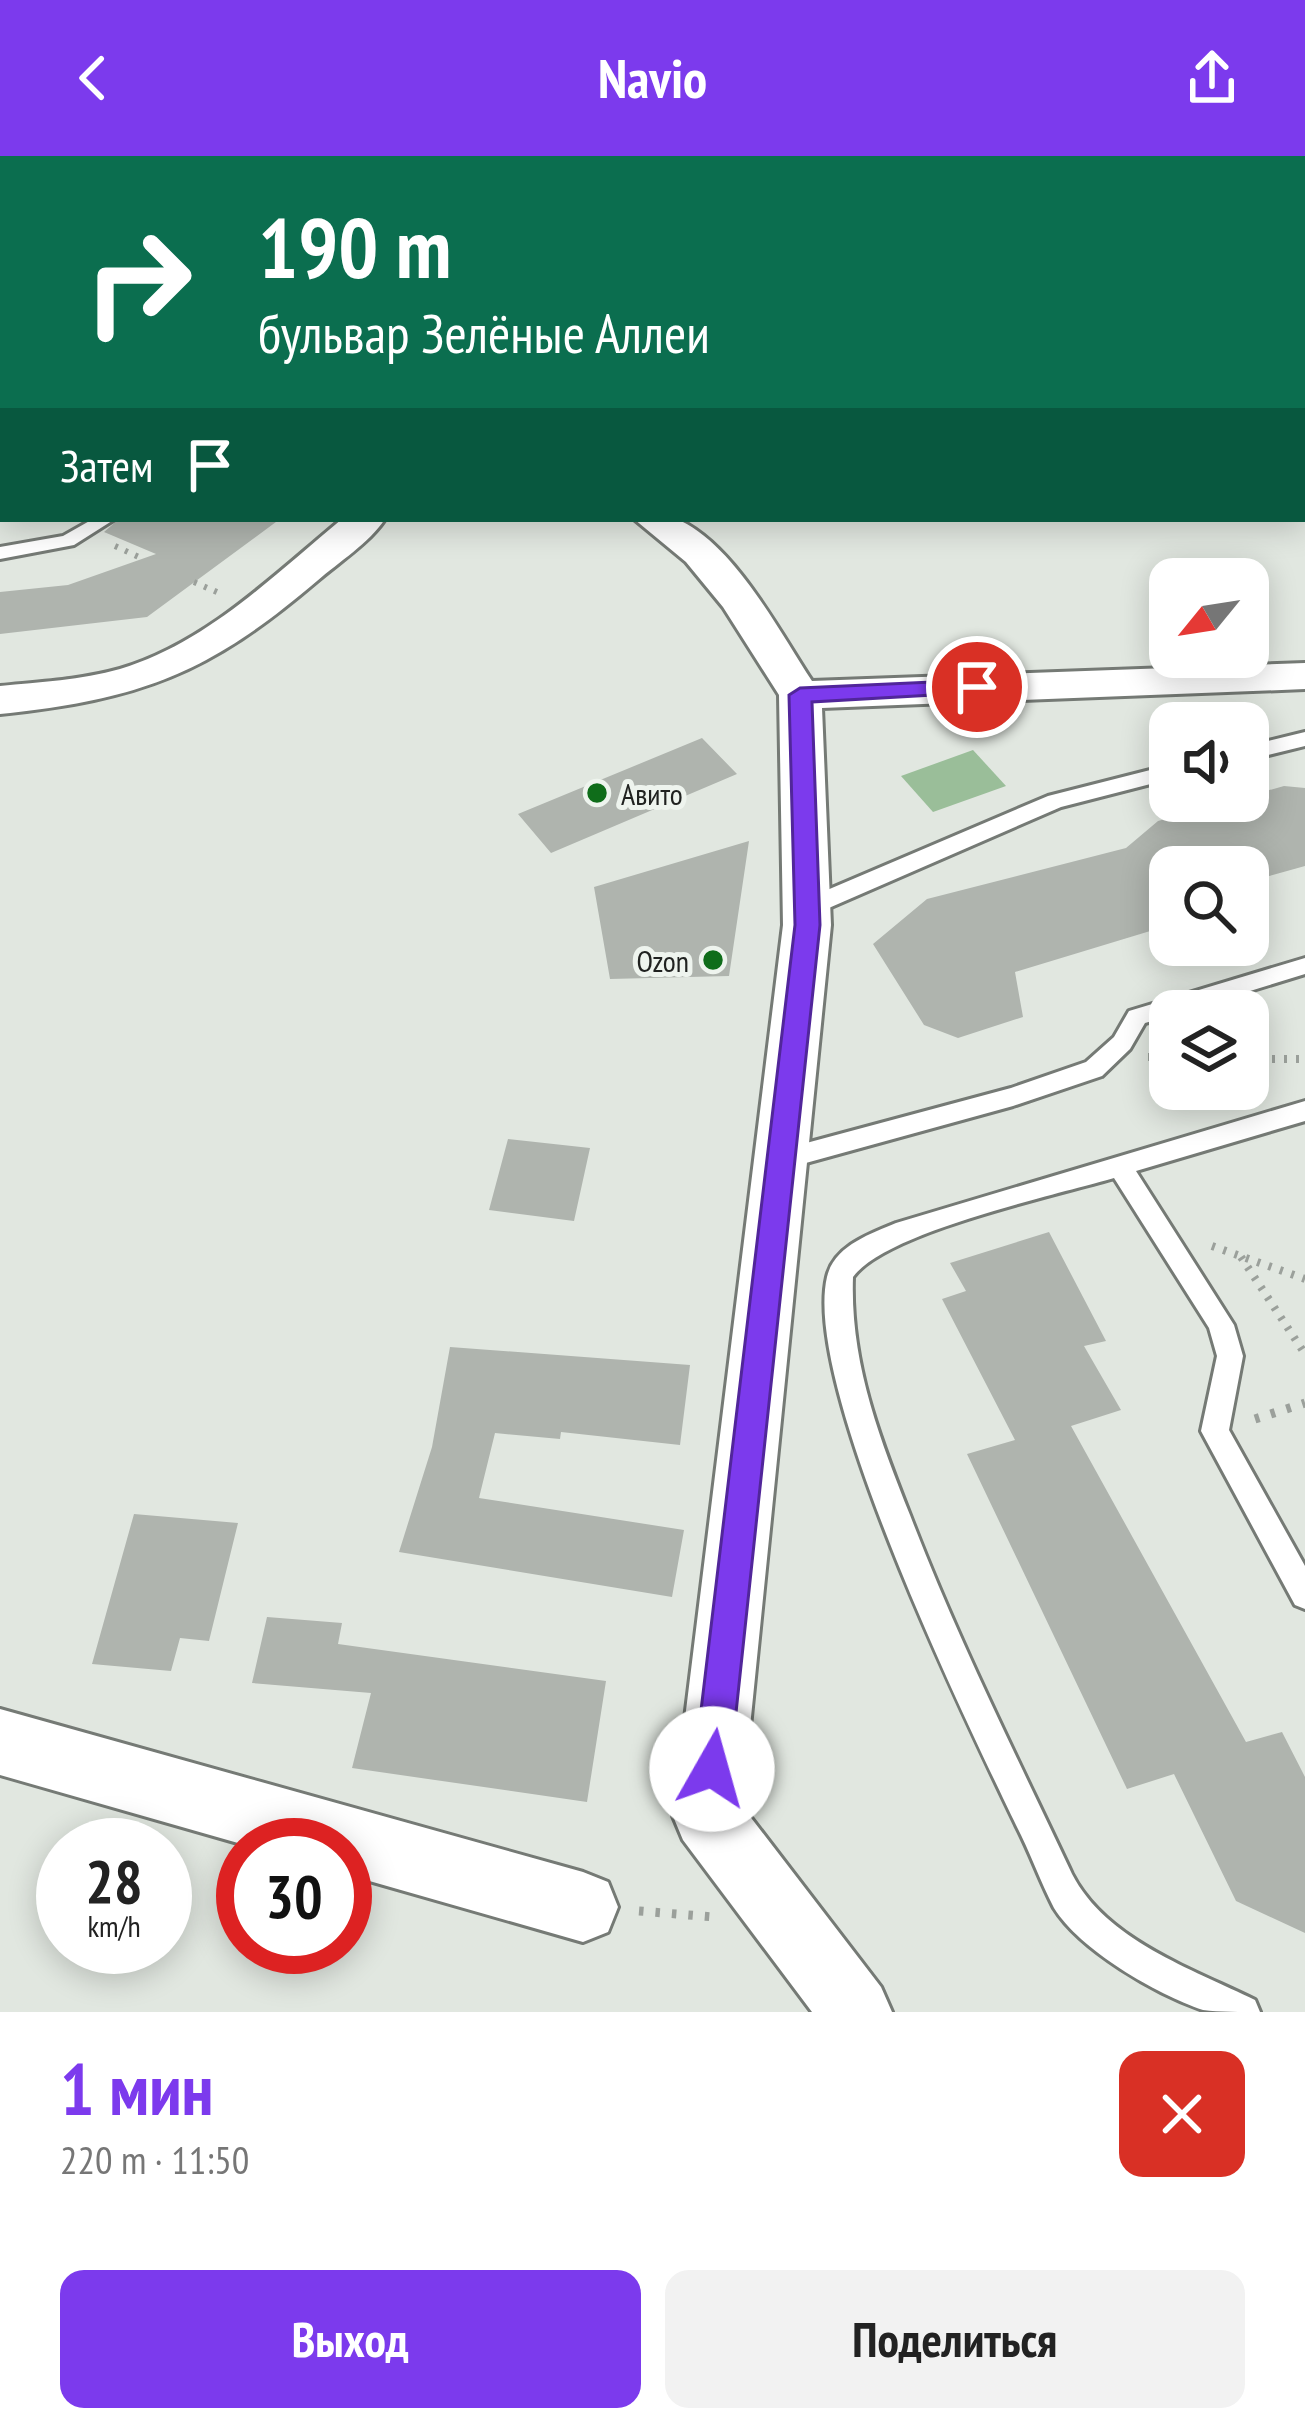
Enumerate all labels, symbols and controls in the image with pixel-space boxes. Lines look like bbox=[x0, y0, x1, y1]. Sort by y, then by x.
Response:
text: Navio bbox=[598, 43, 707, 113]
icon: back bbox=[60, 45, 126, 111]
icon: share bbox=[1179, 45, 1245, 111]
text: 190 m bbox=[258, 192, 451, 301]
icon: right bbox=[60, 204, 216, 360]
text: бульвар Зелёные Аллеи bbox=[258, 298, 710, 368]
icon: arrive bbox=[177, 432, 243, 498]
text: Затем bbox=[60, 436, 153, 494]
north arrow bbox=[1149, 558, 1269, 678]
map controls bbox=[1149, 558, 1269, 1110]
pin bbox=[926, 636, 1028, 738]
icon: arrive bbox=[944, 654, 1010, 720]
button: sound bbox=[1149, 702, 1269, 822]
place label: Авито bbox=[621, 774, 683, 813]
marker: Авито bbox=[584, 780, 610, 806]
button: search bbox=[1149, 846, 1269, 966]
place label: Ozon bbox=[636, 941, 689, 980]
marker: Ozon bbox=[700, 947, 726, 973]
button: layers bbox=[1149, 990, 1269, 1110]
position arrow bbox=[649, 1706, 775, 1832]
speed limit sign: 30 bbox=[216, 1818, 372, 1974]
text: 28 bbox=[85, 1842, 143, 1920]
text: km/h bbox=[87, 1906, 141, 1945]
text: 1 мин bbox=[60, 2042, 214, 2135]
button: close bbox=[1119, 2051, 1245, 2177]
text: 220 m · 11:50 bbox=[60, 2134, 249, 2185]
button: Выход bbox=[60, 2270, 641, 2408]
button: Поделиться bbox=[665, 2270, 1245, 2408]

